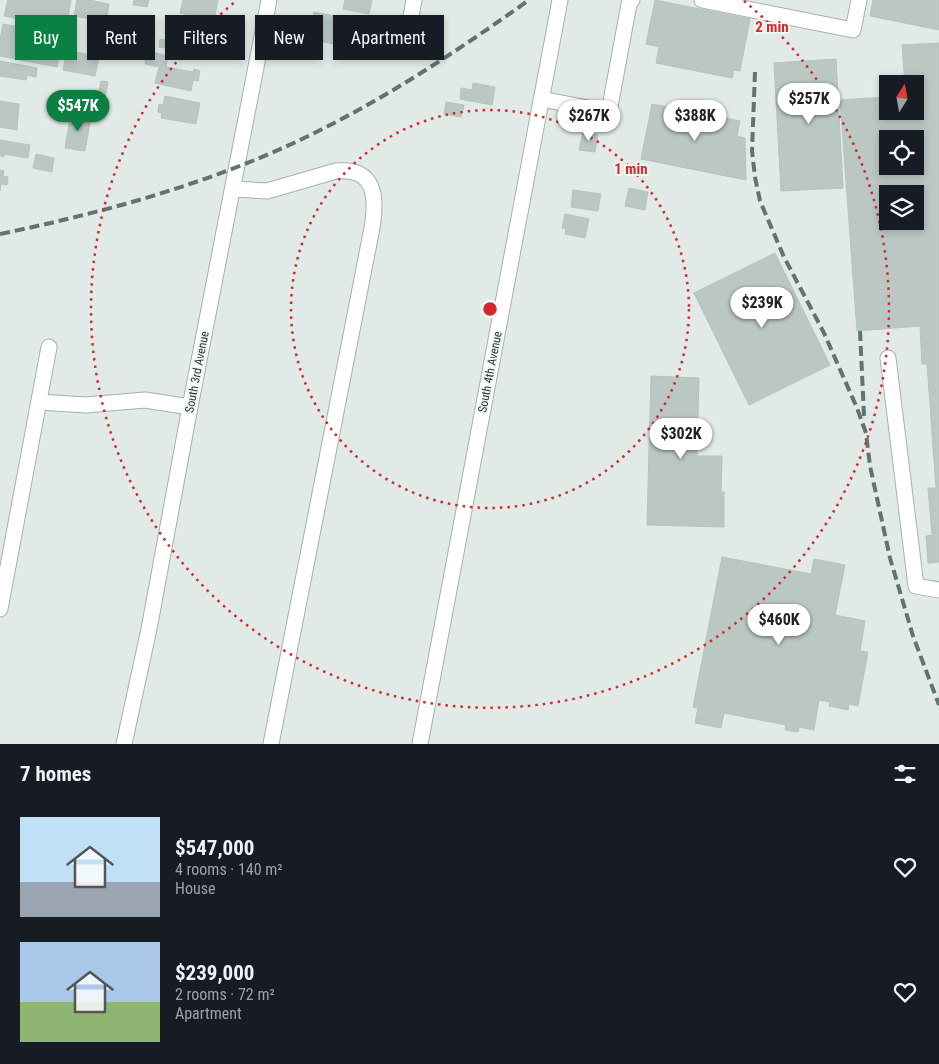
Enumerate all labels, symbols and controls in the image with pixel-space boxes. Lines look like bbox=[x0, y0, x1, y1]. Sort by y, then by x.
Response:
chip: Buy bbox=[15, 15, 77, 60]
chip: Rent bbox=[87, 15, 155, 60]
chip: Filters bbox=[165, 15, 245, 60]
chip: New bbox=[255, 15, 323, 60]
chip: Apartment bbox=[333, 15, 444, 60]
text: 2 min bbox=[755, 18, 789, 36]
north arrow bbox=[879, 75, 924, 120]
map controls bbox=[879, 75, 924, 230]
pin: $257K bbox=[774, 82, 844, 125]
text: $257K bbox=[788, 89, 830, 108]
pin: $547K bbox=[43, 90, 113, 132]
text: $547K bbox=[57, 96, 99, 115]
pin: $267K bbox=[554, 100, 624, 142]
pin: $388K bbox=[660, 100, 730, 142]
text: $267K bbox=[568, 106, 610, 125]
text: $388K bbox=[674, 106, 716, 125]
button: locate bbox=[879, 130, 924, 175]
text: 1 min bbox=[614, 160, 648, 178]
button: layers bbox=[879, 185, 924, 230]
pin: $239K bbox=[727, 286, 797, 329]
text: $239K bbox=[741, 293, 783, 312]
centre of rings bbox=[481, 300, 499, 318]
street label: South 3rd Avenue bbox=[182, 330, 212, 414]
street label: South 4th Avenue bbox=[475, 330, 505, 414]
pin: $302K bbox=[646, 418, 716, 460]
text: $302K bbox=[660, 424, 702, 443]
pin: $460K bbox=[744, 604, 814, 646]
text: $460K bbox=[758, 610, 800, 629]
icon: filters bbox=[891, 760, 919, 788]
text: 7 homes bbox=[20, 762, 91, 786]
text: $547,000 bbox=[175, 836, 254, 860]
icon: home bbox=[60, 837, 120, 897]
icon: heart bbox=[891, 853, 919, 881]
text: 4 rooms · 140 m² bbox=[175, 860, 283, 879]
text: House bbox=[175, 879, 215, 898]
text: $239,000 bbox=[175, 961, 254, 985]
icon: home bbox=[60, 962, 120, 1022]
icon: heart bbox=[891, 978, 919, 1006]
text: 2 rooms · 72 m² bbox=[175, 985, 275, 1004]
text: Apartment bbox=[175, 1004, 242, 1023]

